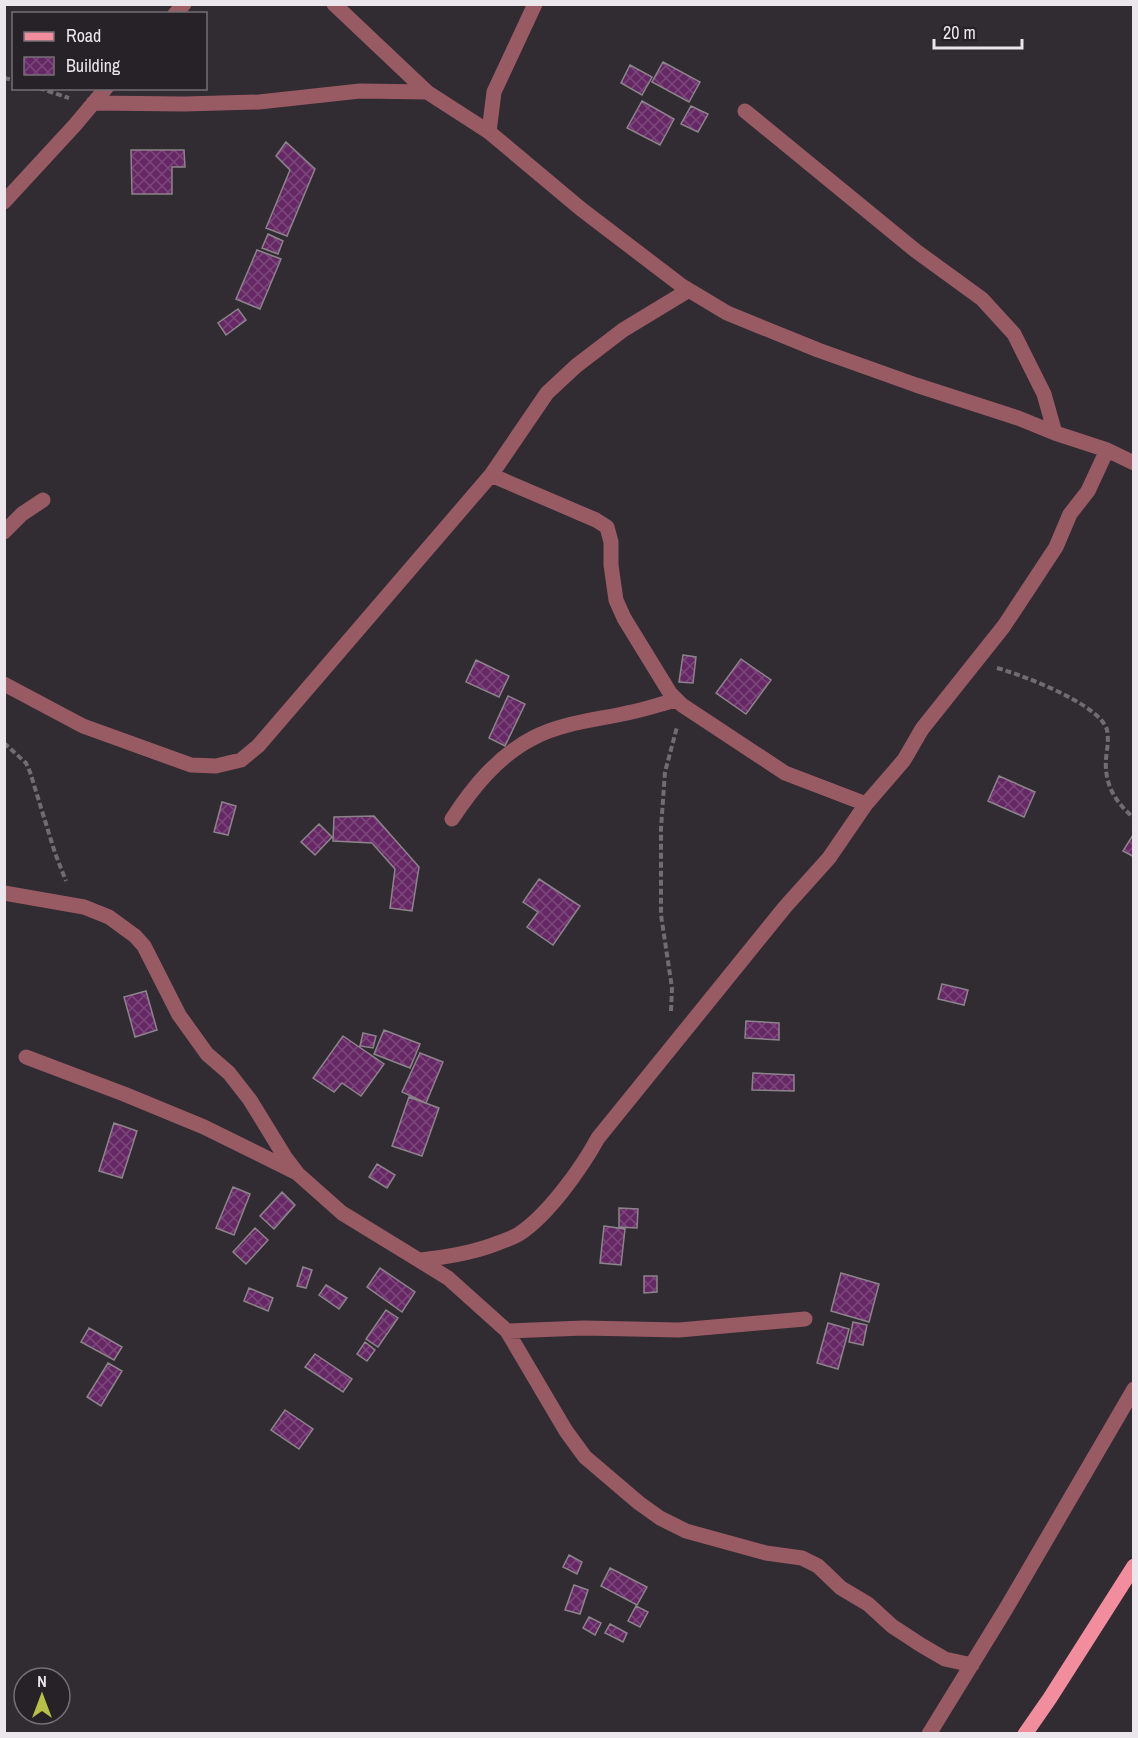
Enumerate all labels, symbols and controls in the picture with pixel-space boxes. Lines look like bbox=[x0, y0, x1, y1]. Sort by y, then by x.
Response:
legend bbox=[12, 12, 207, 90]
scale bar bbox=[934, 12, 1022, 50]
text: 20 m bbox=[943, 20, 976, 45]
text: Road bbox=[66, 23, 101, 48]
text: Building bbox=[66, 53, 121, 78]
north arrow bbox=[12, 1666, 72, 1726]
text: N bbox=[37, 1670, 47, 1692]

